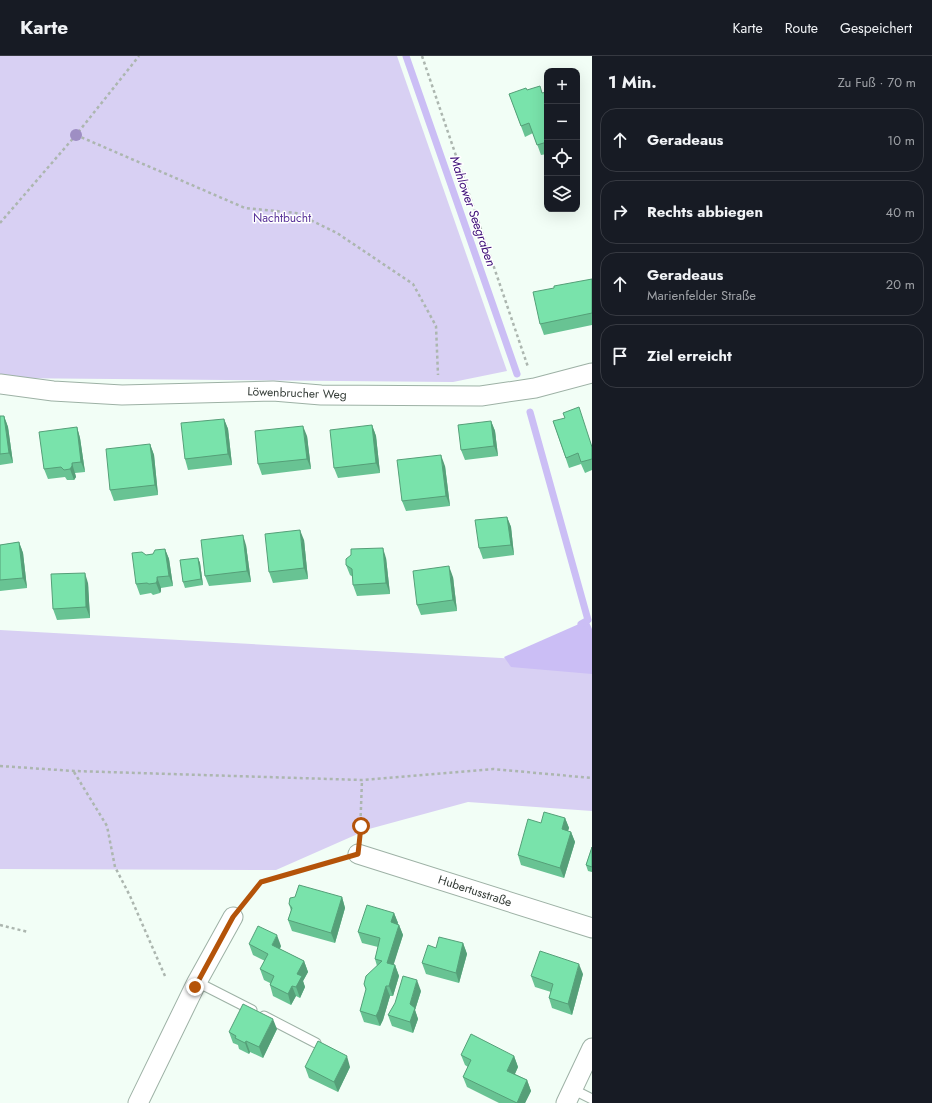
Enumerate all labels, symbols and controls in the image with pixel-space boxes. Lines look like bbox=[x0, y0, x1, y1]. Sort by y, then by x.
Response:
text: Karte bbox=[20, 14, 68, 41]
text: Karte bbox=[733, 18, 763, 38]
text: Route bbox=[785, 18, 818, 38]
text: Gespeichert bbox=[840, 18, 912, 38]
map controls bbox=[544, 68, 580, 212]
button: + bbox=[544, 68, 580, 104]
text: 1 Min. bbox=[608, 70, 657, 94]
text: Zu Fuß · 70 m bbox=[838, 73, 916, 92]
button: − bbox=[544, 104, 580, 140]
icon: ahead bbox=[609, 129, 631, 151]
text: Geradeaus bbox=[647, 129, 723, 151]
text: 10 m bbox=[887, 131, 915, 150]
button: locate bbox=[544, 140, 580, 176]
water label: Mahlower Seegraben bbox=[445, 153, 501, 269]
button: layers bbox=[544, 176, 580, 212]
icon: right bbox=[609, 201, 631, 223]
text: Rechts abbiegen bbox=[647, 201, 763, 223]
text: 40 m bbox=[886, 203, 915, 222]
park label: Nachtbucht bbox=[253, 209, 311, 227]
text: Geradeaus bbox=[647, 264, 723, 286]
icon: ahead bbox=[609, 273, 631, 295]
text: 20 m bbox=[886, 275, 915, 294]
text: Marienfelder Straße bbox=[647, 286, 756, 305]
icon: arrive bbox=[609, 345, 631, 367]
text: Ziel erreicht bbox=[647, 345, 732, 367]
street label: Löwenbrucher Weg bbox=[247, 382, 347, 404]
route start bbox=[352, 817, 370, 835]
street label: Hubertusstraße bbox=[436, 871, 514, 911]
route end bbox=[186, 978, 204, 996]

